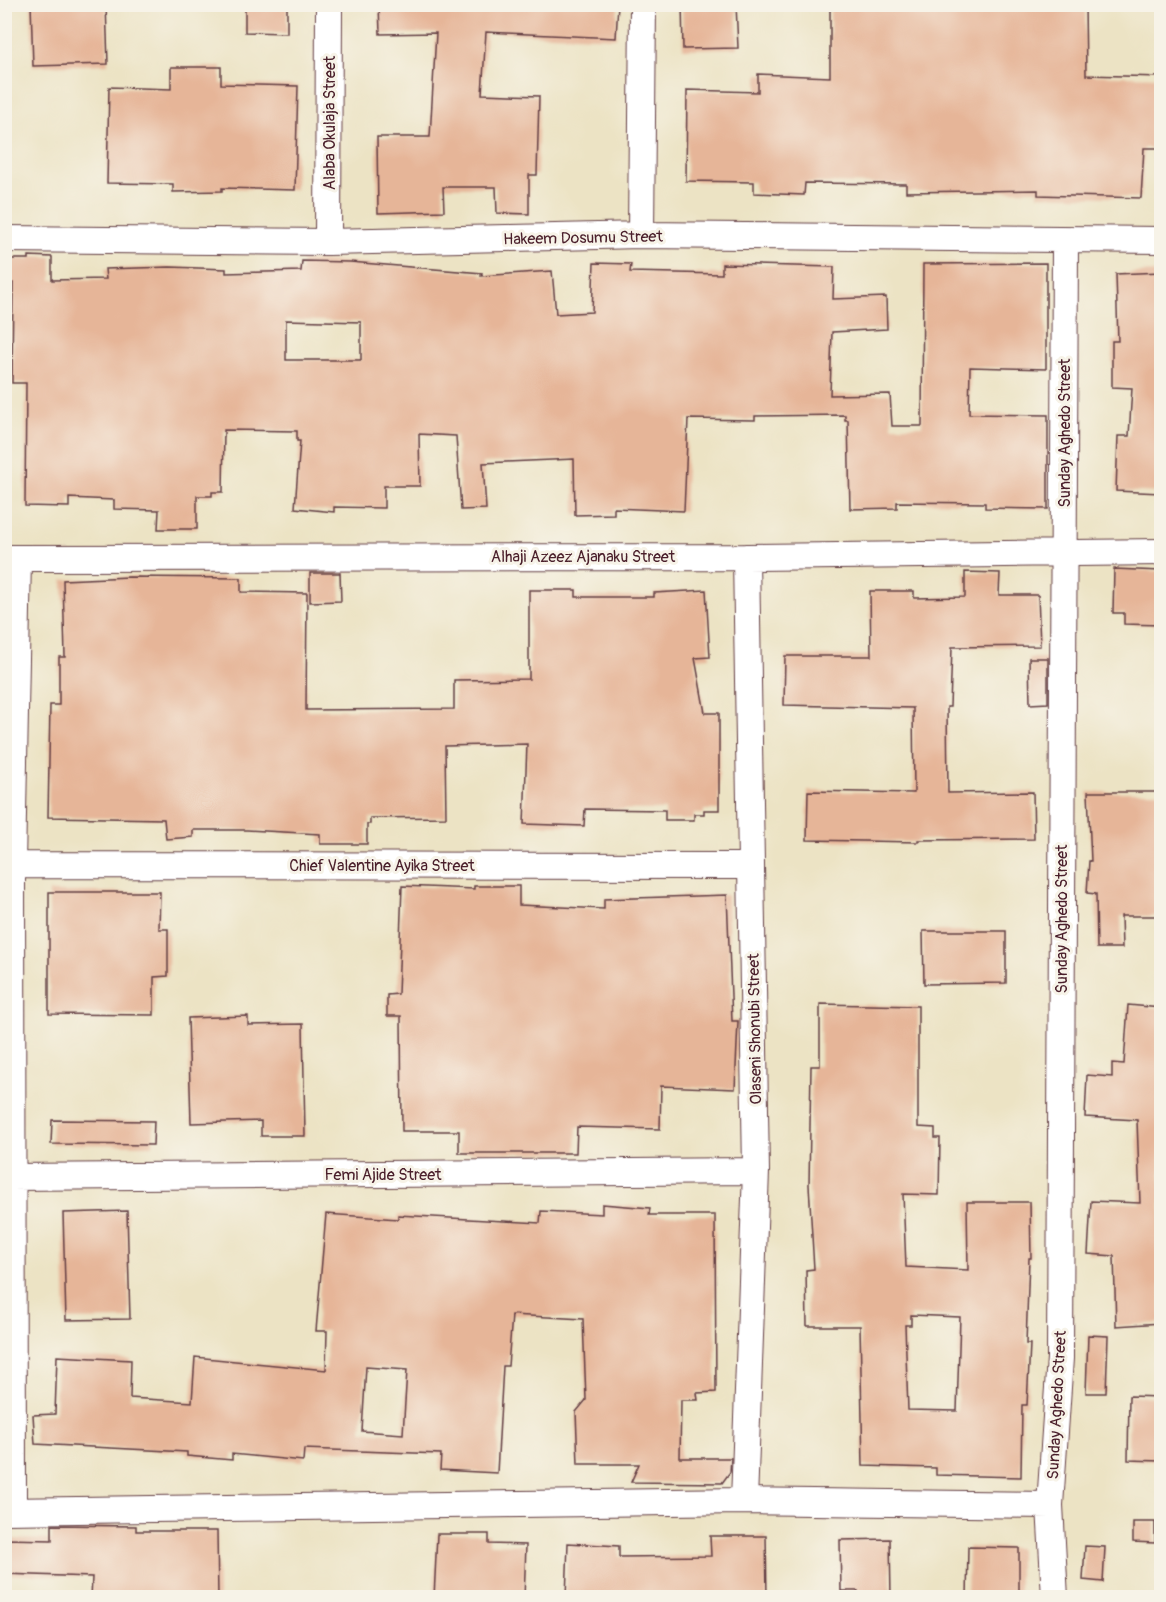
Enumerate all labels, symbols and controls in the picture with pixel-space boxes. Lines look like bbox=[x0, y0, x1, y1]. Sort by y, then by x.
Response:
street label: Alaba Okulaja Street bbox=[320, 55, 340, 190]
street label: Hakeem Dosumu Street bbox=[503, 227, 664, 249]
street label: Sunday Aghedo Street bbox=[1055, 358, 1075, 507]
street label: Alhaji Azeez Ajanaku Street bbox=[491, 547, 676, 567]
street label: Sunday Aghedo Street bbox=[1052, 844, 1072, 993]
street label: Chief Valentine Ayika Street bbox=[289, 856, 475, 876]
street label: Olaseni Shonubi Street bbox=[744, 953, 766, 1105]
street label: Femi Ajide Street bbox=[324, 1165, 442, 1185]
street label: Sunday Aghedo Street bbox=[1043, 1330, 1071, 1480]

